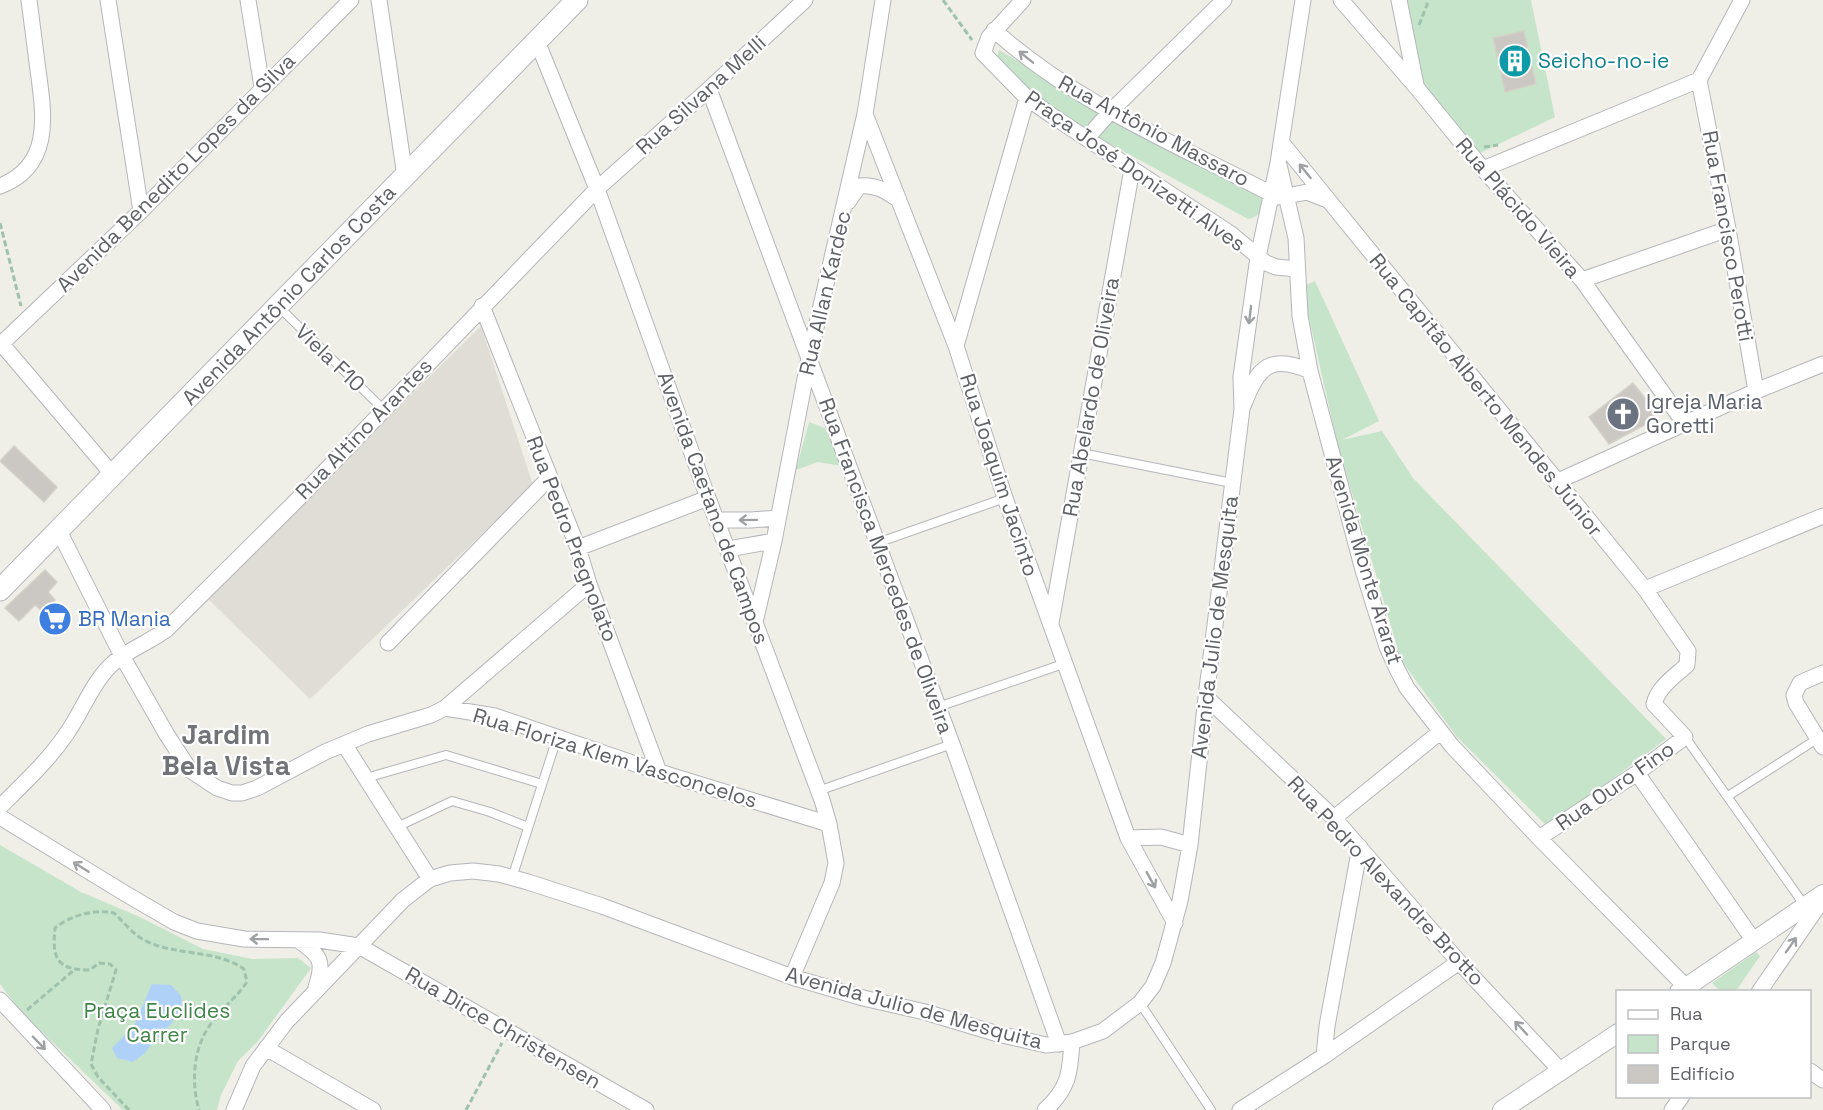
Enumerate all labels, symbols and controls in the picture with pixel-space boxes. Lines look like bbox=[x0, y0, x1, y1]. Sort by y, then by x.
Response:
street label: Rua Silvana Melli bbox=[630, 29, 771, 160]
building icon: Seicho-no-ie bbox=[1497, 43, 1533, 79]
street label: Avenida Benedito Lopes da Silva bbox=[50, 47, 301, 298]
place label: Seicho-no-ie bbox=[1538, 47, 1669, 74]
one-way arrow bbox=[1019, 51, 1035, 64]
street label: Rua Antônio Massaro bbox=[1054, 69, 1254, 192]
street label: Praça José Donizetti Alves bbox=[1020, 84, 1251, 257]
street label: Rua Francisco Perotti bbox=[1697, 128, 1760, 344]
street label: Rua Plácido Vieira bbox=[1450, 132, 1587, 284]
one-way arrow bbox=[1298, 164, 1311, 180]
street label: Avenida Antônio Carlos Costa bbox=[176, 179, 401, 411]
street label: Rua Allan Kardec bbox=[792, 208, 857, 378]
street label: Rua Capitão Alberto Mendes Júnior bbox=[1364, 248, 1609, 542]
street label: Rua Abelardo de Oliveira bbox=[1056, 275, 1125, 519]
one-way arrow bbox=[1245, 305, 1256, 324]
street label: Viela F10 bbox=[290, 318, 371, 397]
street label: Rua Altino Arantes bbox=[289, 352, 438, 505]
street label: Avenida Caetano de Campos bbox=[652, 368, 775, 648]
street label: Rua Joaquim Jacinto bbox=[954, 370, 1045, 580]
place label: Igreja Maria Goretti bbox=[1646, 388, 1763, 439]
street label: Rua Francisca Mercedes de Oliveira bbox=[813, 394, 960, 738]
church icon: Igreja Maria Goretti bbox=[1605, 396, 1641, 432]
street label: Rua Pedro Pregnolato bbox=[521, 432, 624, 646]
street label: Avenida Monte Ararat bbox=[1320, 452, 1409, 668]
street label: Avenida Julio de Mesquita bbox=[1185, 494, 1244, 760]
one-way arrow bbox=[738, 514, 758, 526]
supermarket icon: BR Mania bbox=[37, 601, 73, 637]
place label: BR Mania bbox=[78, 605, 171, 632]
street label: Rua Floriza Klem Vasconcelos bbox=[470, 701, 761, 814]
district label: Jardim Bela Vista bbox=[162, 717, 291, 783]
street label: Rua Ouro Fino bbox=[1550, 735, 1679, 836]
street label: Rua Pedro Alexandre Brotto bbox=[1282, 770, 1491, 991]
one-way arrow bbox=[73, 861, 90, 873]
one-way arrow bbox=[1145, 871, 1157, 888]
one-way arrow bbox=[249, 933, 269, 945]
one-way arrow bbox=[1785, 937, 1797, 954]
street label: Rua Dirce Christensen bbox=[400, 960, 606, 1095]
street label: Avenida Julio de Mesquita bbox=[783, 960, 1046, 1055]
legend bbox=[1616, 990, 1811, 1098]
park label: Praça Euclides Carrer bbox=[84, 997, 230, 1048]
text: Rua bbox=[1670, 1002, 1703, 1025]
one-way arrow bbox=[1514, 1021, 1528, 1036]
text: Parque bbox=[1670, 1032, 1731, 1055]
one-way arrow bbox=[32, 1035, 46, 1050]
text: Edifício bbox=[1670, 1062, 1735, 1085]

